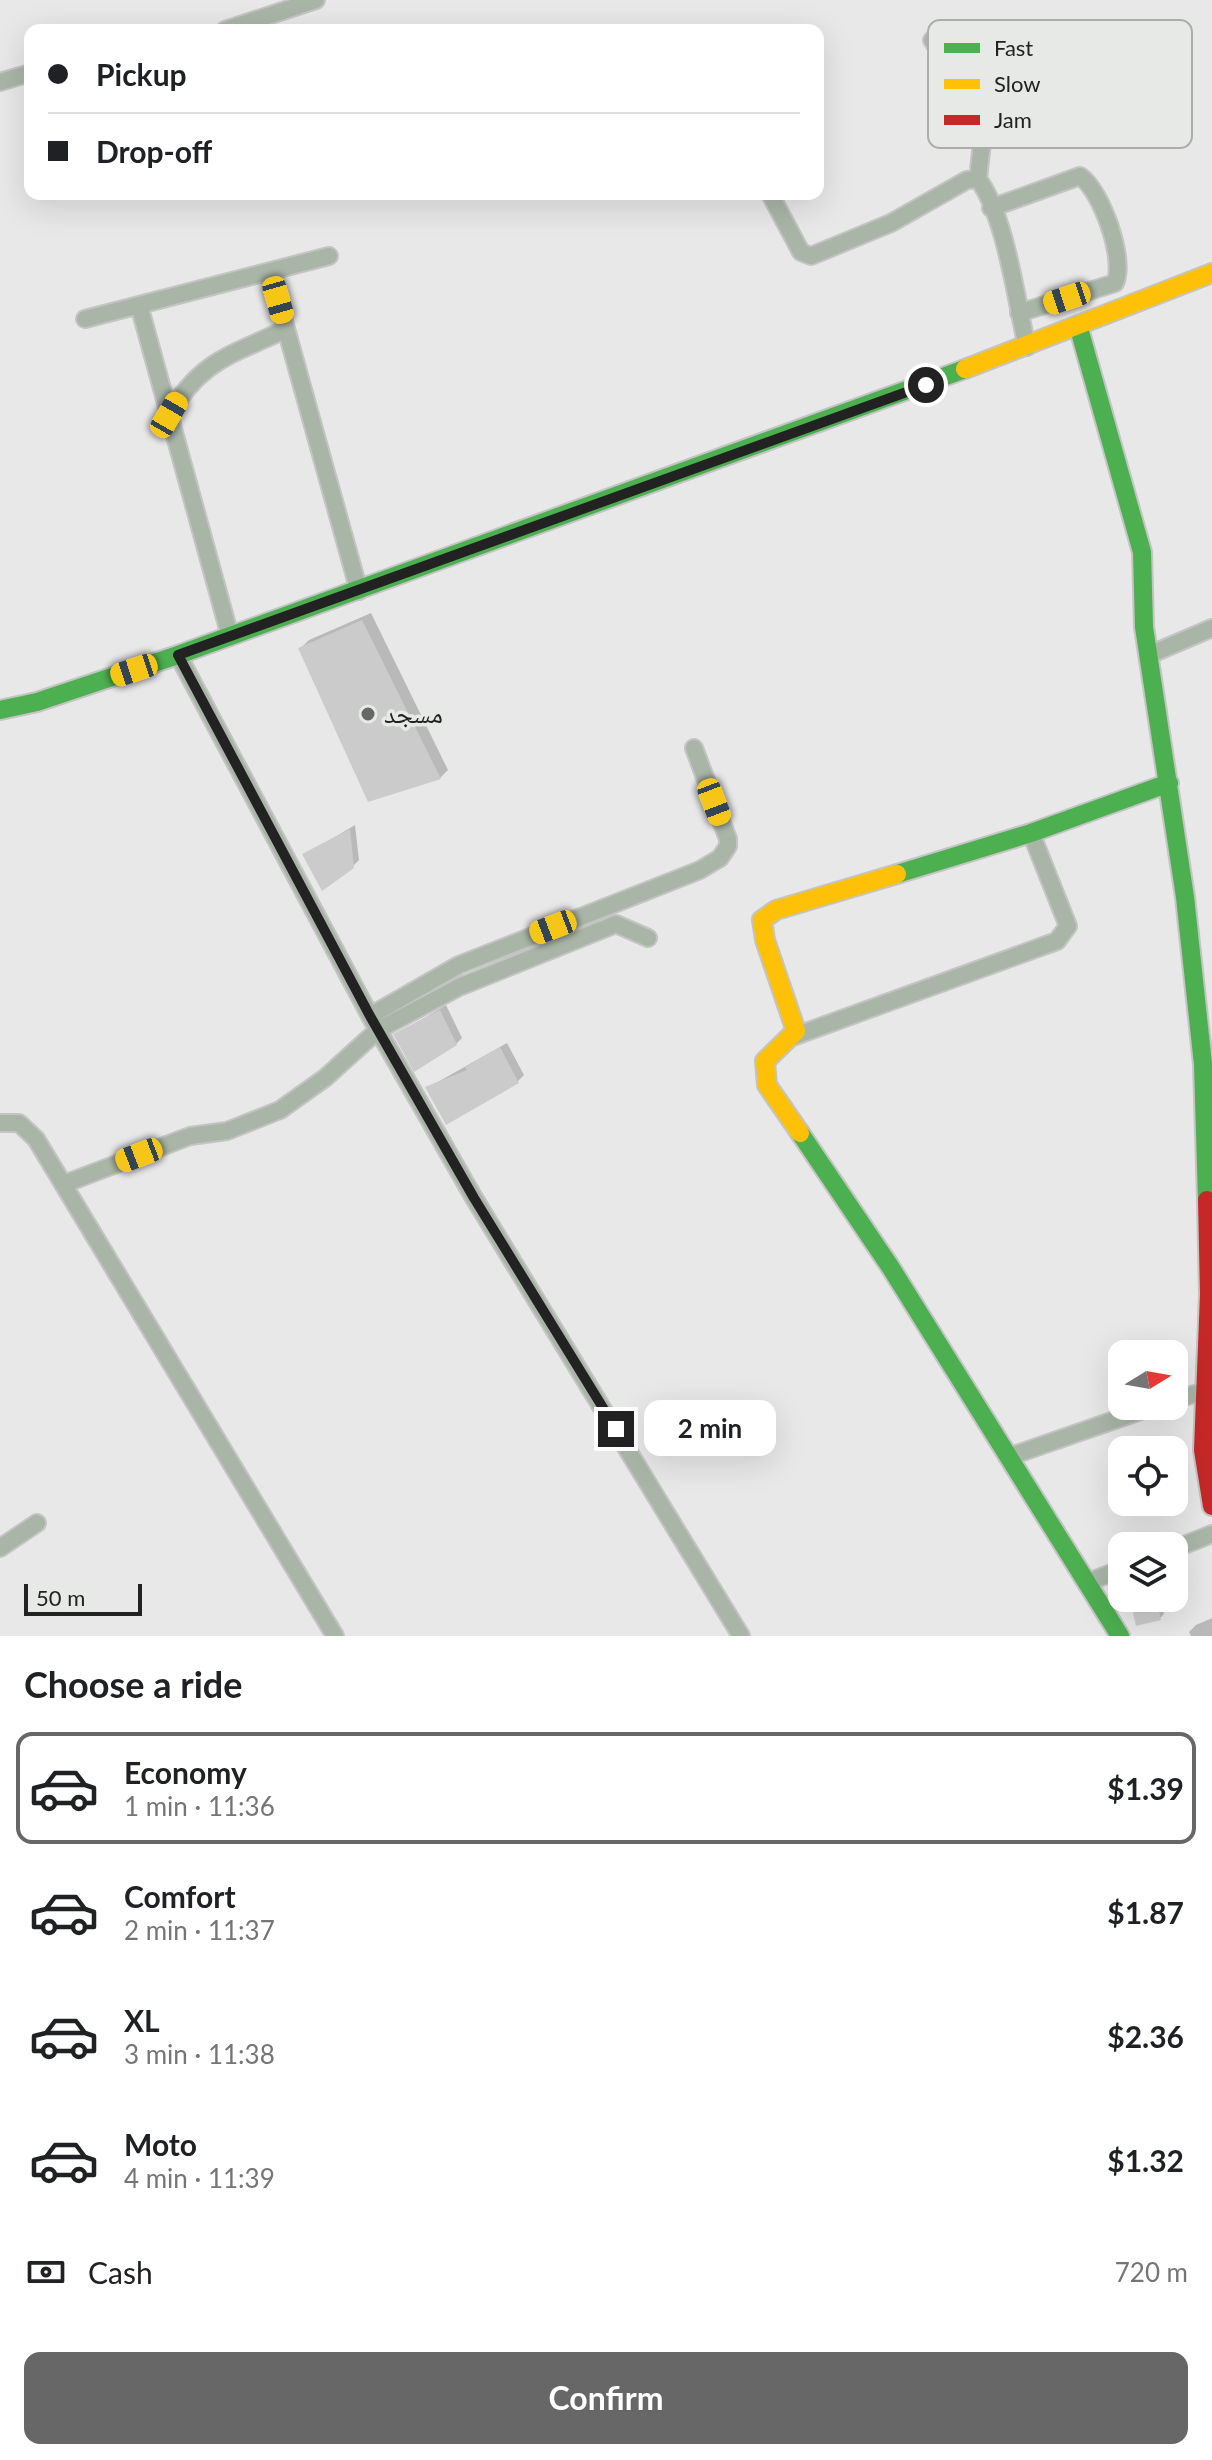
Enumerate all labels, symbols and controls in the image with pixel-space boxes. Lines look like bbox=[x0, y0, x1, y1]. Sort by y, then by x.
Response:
legend bbox=[928, 20, 1192, 148]
text: Fast bbox=[994, 34, 1033, 61]
text: Pickup bbox=[96, 56, 187, 92]
text: Slow bbox=[994, 70, 1041, 97]
text: Jam bbox=[994, 106, 1032, 133]
text: Drop-off bbox=[96, 133, 212, 169]
car bbox=[260, 274, 296, 326]
car bbox=[1040, 279, 1094, 317]
route start bbox=[908, 367, 944, 403]
car bbox=[147, 388, 191, 442]
car bbox=[107, 651, 161, 689]
place label: مسجد bbox=[384, 697, 443, 729]
marker: مسجد bbox=[359, 705, 377, 723]
car bbox=[694, 775, 734, 829]
car bbox=[526, 907, 580, 947]
car bbox=[112, 1135, 166, 1175]
north arrow bbox=[1108, 1340, 1188, 1420]
map controls bbox=[1108, 1340, 1188, 1612]
callout: 2 min bbox=[644, 1401, 776, 1457]
route end bbox=[598, 1411, 634, 1447]
text: 2 min bbox=[678, 1412, 742, 1444]
button: locate bbox=[1108, 1436, 1188, 1516]
button: layers bbox=[1108, 1532, 1188, 1612]
scale bar bbox=[24, 1580, 142, 1616]
text: 50 m bbox=[36, 1584, 85, 1611]
text: Choose a ride bbox=[24, 1662, 243, 1706]
icon: car bbox=[28, 1752, 100, 1824]
text: Economy bbox=[124, 1754, 247, 1790]
text: $1.39 bbox=[1107, 1770, 1184, 1806]
text: 1 min · 11:36 bbox=[124, 1790, 275, 1822]
icon: car bbox=[28, 1876, 100, 1948]
text: Comfort bbox=[124, 1878, 236, 1914]
text: $1.87 bbox=[1107, 1894, 1184, 1930]
text: 2 min · 11:37 bbox=[124, 1914, 275, 1946]
icon: car bbox=[28, 2000, 100, 2072]
text: XL bbox=[124, 2002, 160, 2038]
text: $2.36 bbox=[1107, 2018, 1184, 2054]
text: 3 min · 11:38 bbox=[124, 2038, 275, 2070]
icon: car bbox=[28, 2124, 100, 2196]
text: Moto bbox=[124, 2126, 197, 2162]
text: $1.32 bbox=[1107, 2142, 1184, 2178]
text: 4 min · 11:39 bbox=[124, 2162, 275, 2194]
icon: cash bbox=[24, 2250, 68, 2294]
text: Cash bbox=[88, 2254, 153, 2290]
text: 720 m bbox=[1115, 2256, 1188, 2288]
button: Confirm bbox=[24, 2352, 1188, 2444]

